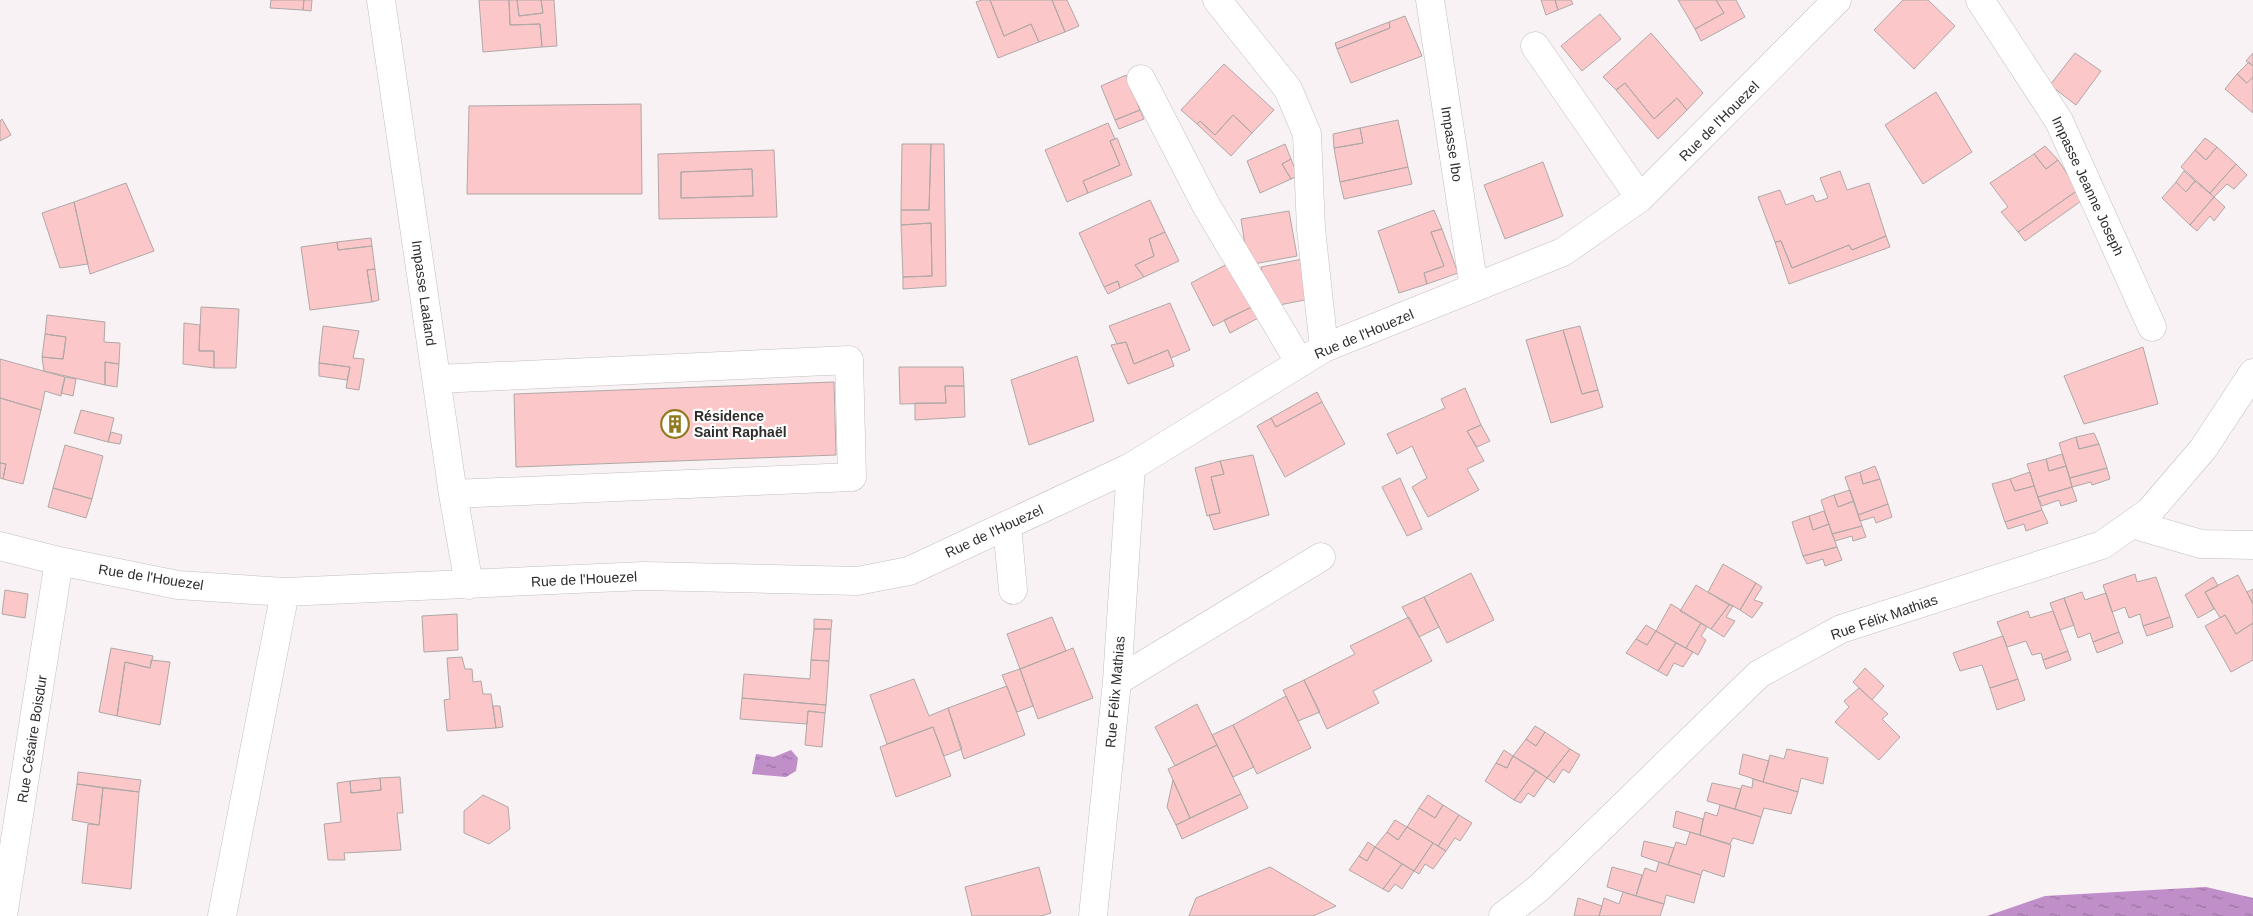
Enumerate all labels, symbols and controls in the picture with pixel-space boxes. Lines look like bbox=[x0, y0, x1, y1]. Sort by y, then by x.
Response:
street label: Rue de l'Houezel bbox=[1676, 78, 1762, 164]
street label: Impasse Ibo bbox=[1438, 105, 1466, 183]
street label: Impasse Jeanne Joseph bbox=[2049, 114, 2127, 258]
street label: Impasse Laaland bbox=[409, 239, 439, 347]
street label: Rue de l'Houezel bbox=[1312, 306, 1416, 362]
place label: Résidence Saint Raphaël bbox=[694, 408, 787, 440]
building icon: Résidence Saint Raphaël bbox=[660, 409, 690, 439]
street label: Rue de l'Houezel bbox=[942, 501, 1046, 561]
street label: Rue de l'Houezel bbox=[97, 561, 205, 593]
street label: Rue de l'Houezel bbox=[531, 568, 637, 590]
street label: Rue Félix Mathias bbox=[1828, 591, 1940, 643]
street label: Rue Félix Mathias bbox=[1102, 635, 1128, 749]
street label: Rue Césaire Boisdur bbox=[14, 674, 50, 804]

